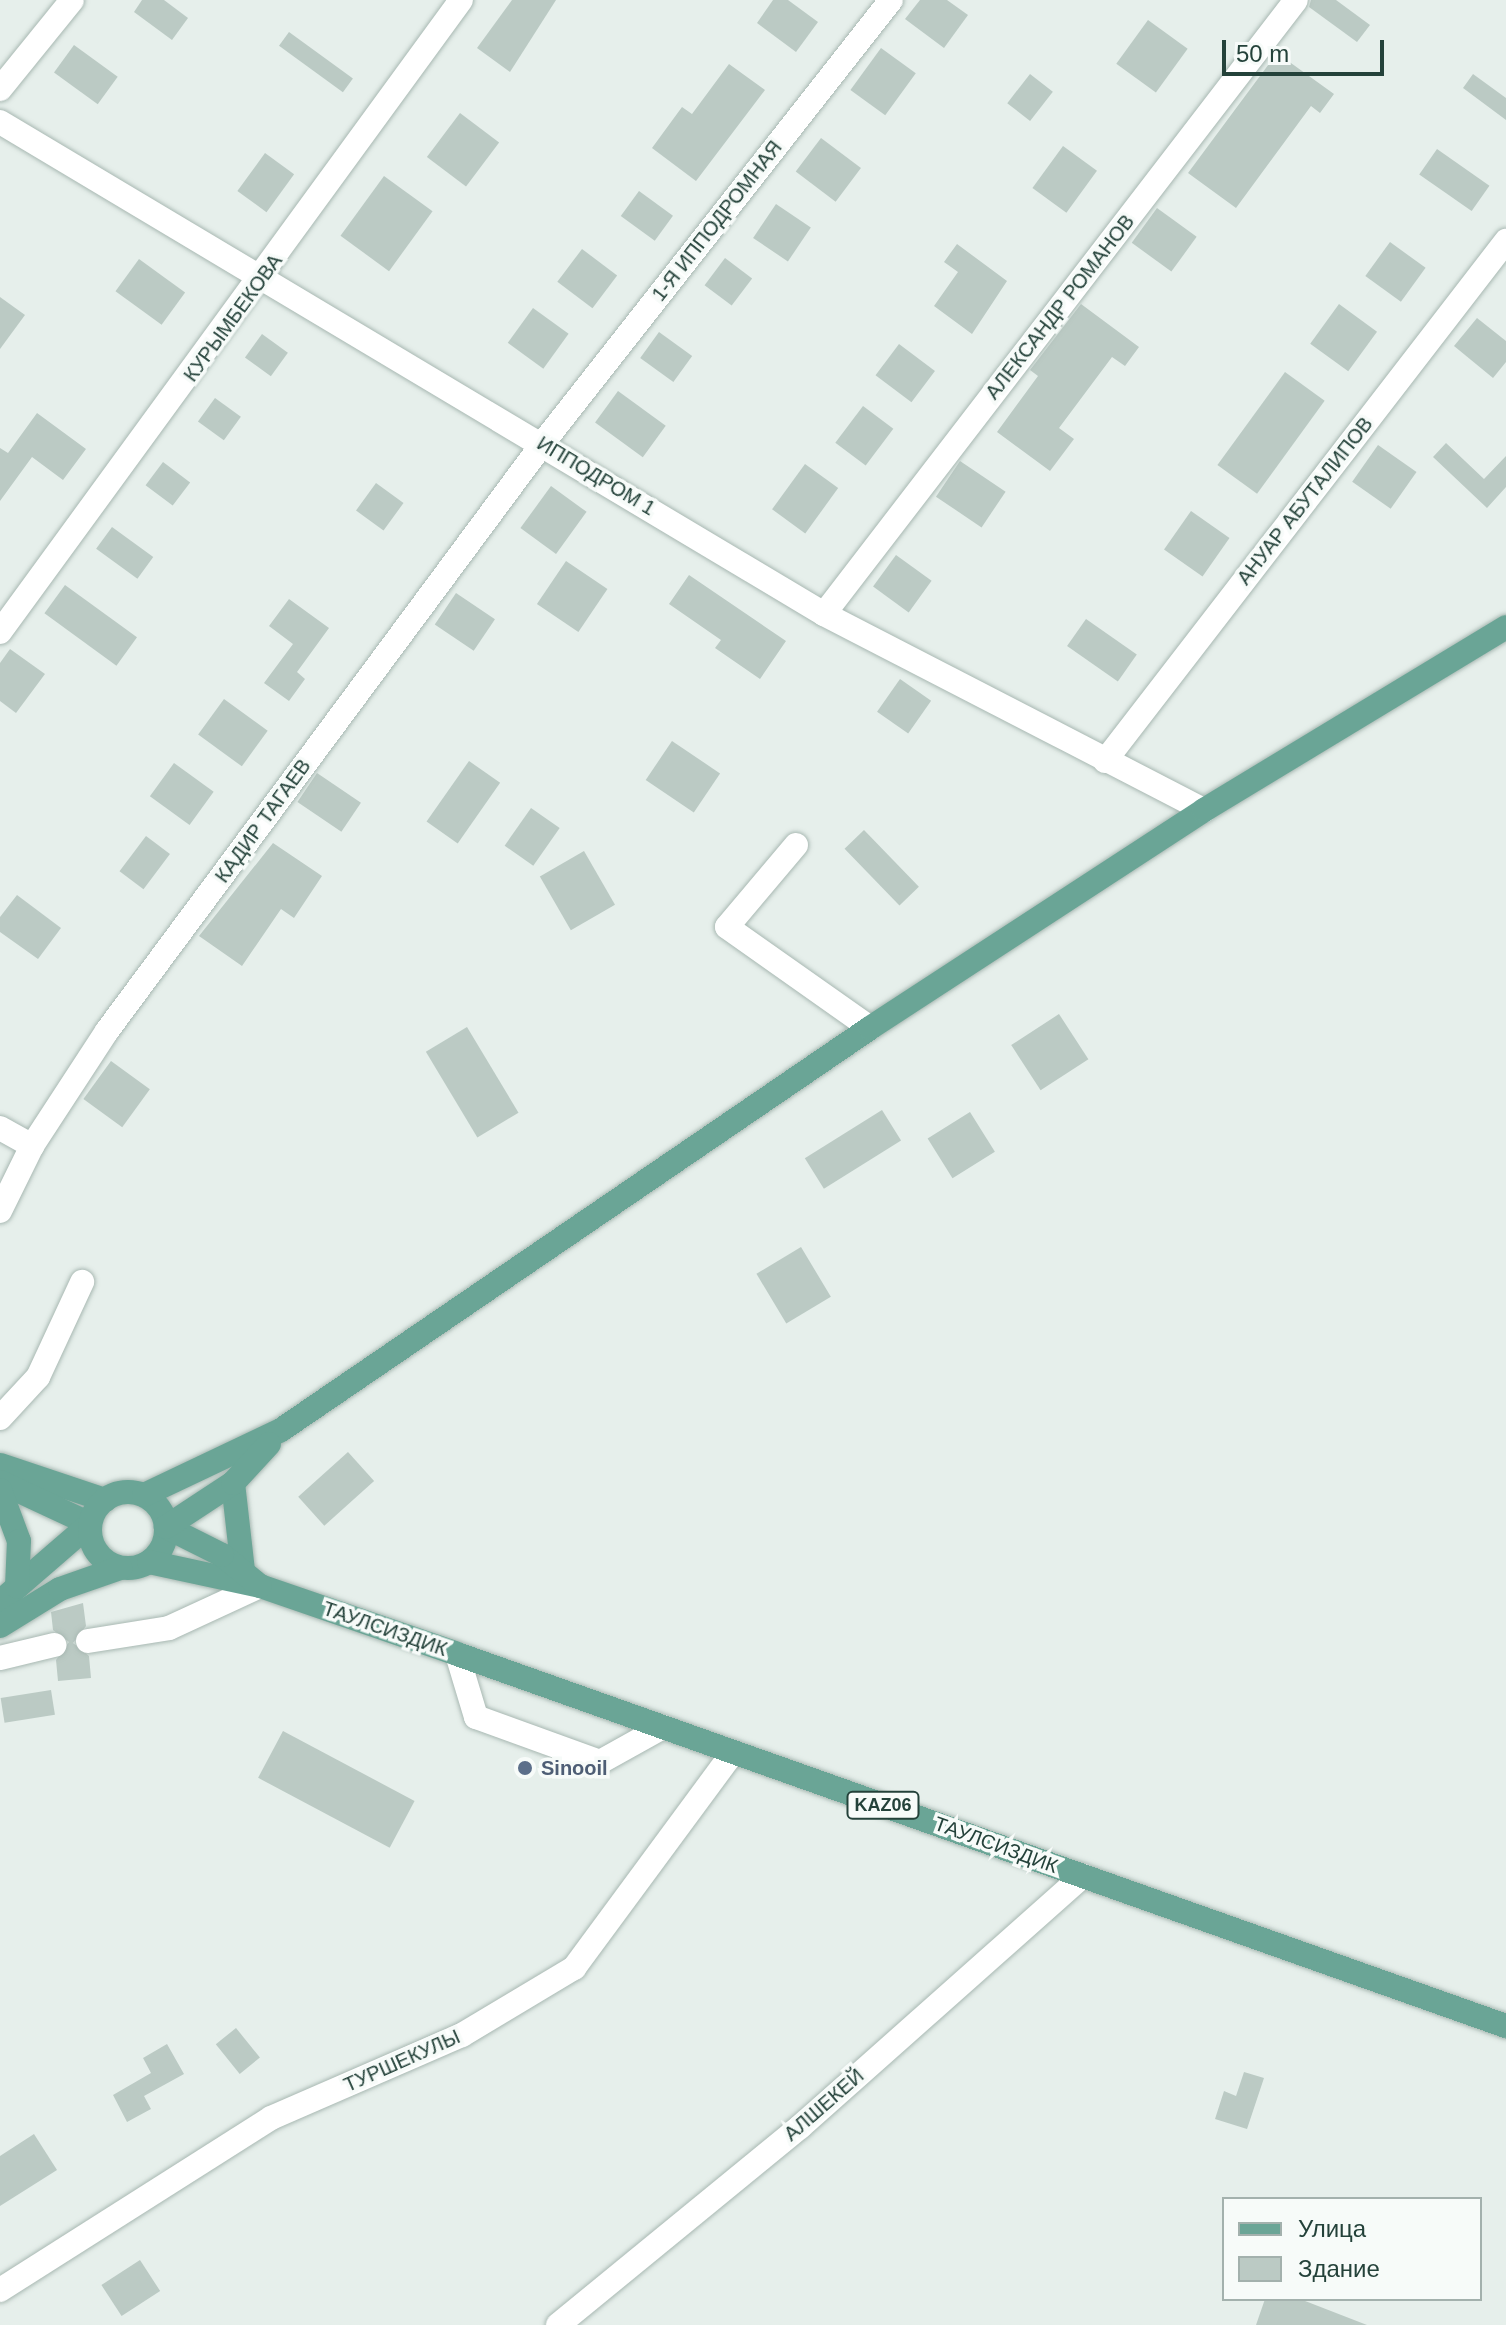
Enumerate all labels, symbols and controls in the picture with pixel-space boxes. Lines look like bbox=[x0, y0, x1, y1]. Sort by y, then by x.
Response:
scale bar bbox=[1226, 24, 1388, 74]
text: 50 m bbox=[1236, 40, 1289, 67]
street label: 1-Я ИППОДРОМНАЯ bbox=[647, 136, 787, 306]
street label: АЛЕКСАНДР РОМАНОВ bbox=[980, 210, 1140, 404]
street label: КУРЫМБЕКОВА bbox=[179, 250, 287, 386]
street label: АНУАР АБУТАЛИПОВ bbox=[1232, 412, 1378, 590]
street label: ИППОДРОМ 1 bbox=[533, 431, 659, 521]
street label: КАДИР ТАГАЕВ bbox=[210, 755, 316, 887]
street label: ТАУЛСИЗДИК bbox=[320, 1597, 450, 1661]
place label: Sinooil bbox=[541, 1756, 608, 1780]
marker: Sinooil bbox=[516, 1759, 534, 1777]
road number: KAZ06 bbox=[845, 1791, 921, 1819]
street label: ТАУЛСИЗДИК bbox=[931, 1812, 1061, 1878]
street label: ТУРШЕКУЛЫ bbox=[340, 2025, 464, 2097]
street label: АЛШЕКЕЙ bbox=[779, 2064, 869, 2146]
legend bbox=[1222, 2197, 1482, 2301]
text: Улица bbox=[1298, 2215, 1366, 2242]
text: Здание bbox=[1298, 2255, 1380, 2282]

